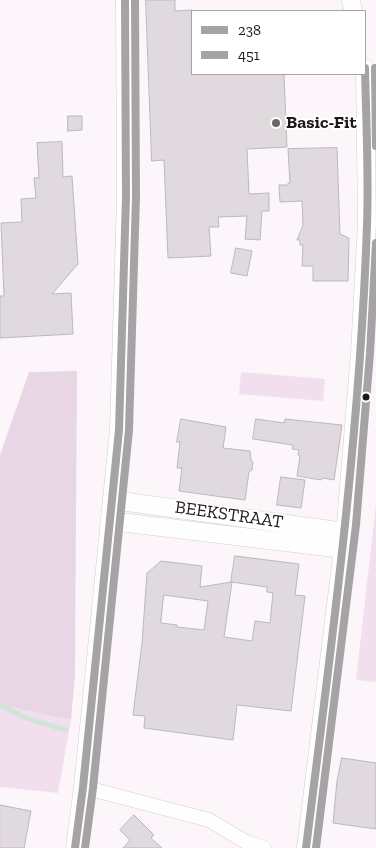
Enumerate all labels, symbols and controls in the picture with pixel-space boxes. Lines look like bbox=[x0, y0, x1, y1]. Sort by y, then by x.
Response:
legend bbox=[191, 10, 366, 75]
text: 238 bbox=[238, 21, 261, 39]
text: 451 bbox=[238, 46, 260, 64]
place label: Basic-Fit bbox=[286, 112, 357, 134]
marker: Basic-Fit bbox=[270, 117, 282, 129]
unlabelled marker bbox=[361, 392, 371, 402]
street label: BEEKSTRAAT bbox=[174, 497, 284, 533]

